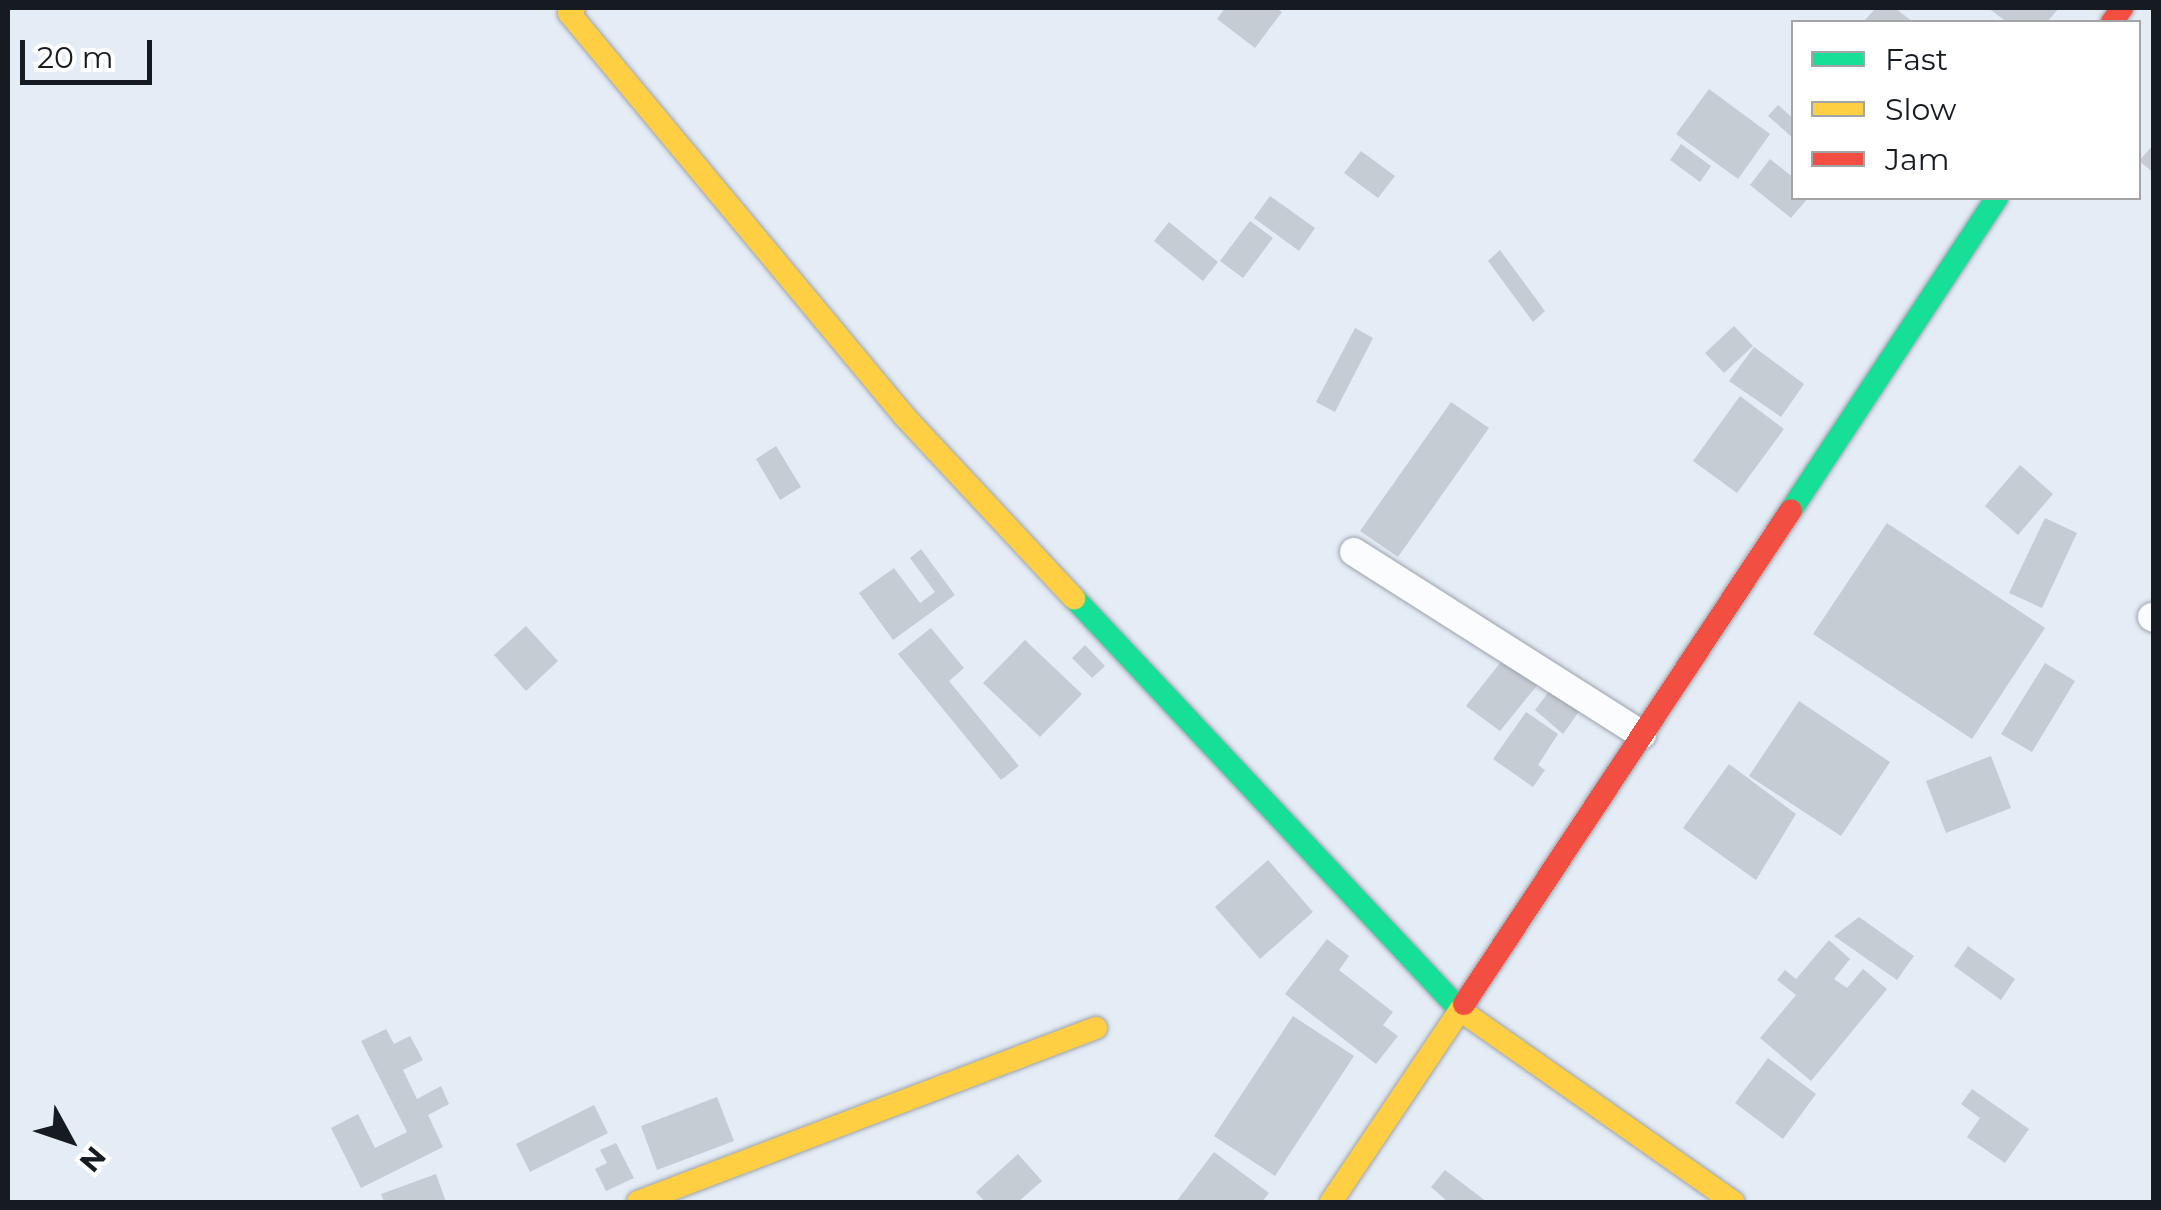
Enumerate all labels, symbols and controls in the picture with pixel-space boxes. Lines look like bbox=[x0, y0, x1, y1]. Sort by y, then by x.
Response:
scale bar bbox=[25, 20, 158, 82]
legend bbox=[1791, 20, 2141, 200]
text: 20 m bbox=[37, 39, 114, 76]
text: Fast bbox=[1885, 41, 1948, 78]
text: Slow bbox=[1885, 91, 1956, 128]
text: Jam bbox=[1885, 141, 1950, 178]
north arrow bbox=[20, 1090, 120, 1190]
text: N bbox=[73, 1140, 113, 1179]

